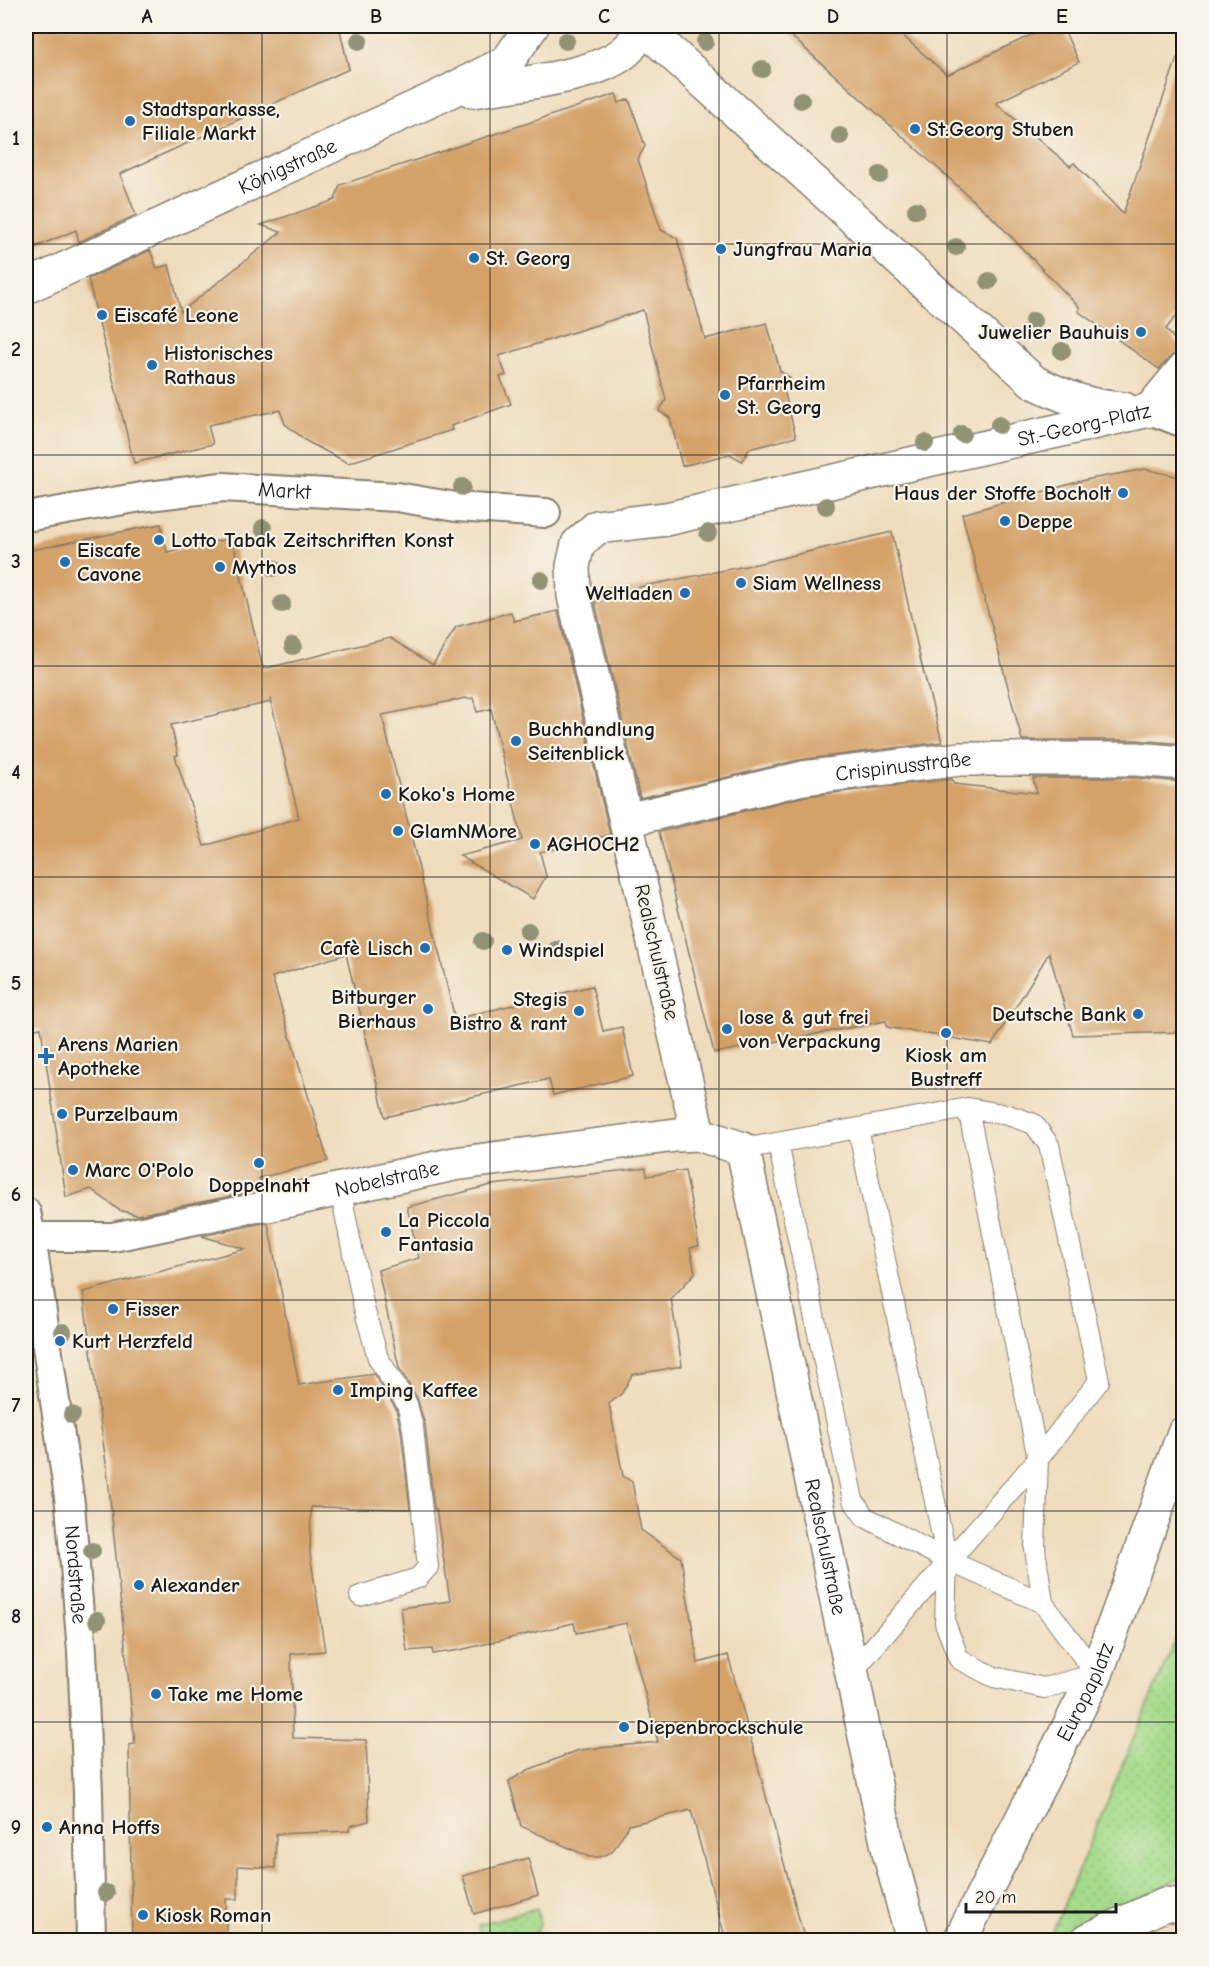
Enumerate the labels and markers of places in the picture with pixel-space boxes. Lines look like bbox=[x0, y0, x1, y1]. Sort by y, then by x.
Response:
place label: Stadtsparkasse, Filiale Markt bbox=[142, 97, 280, 145]
marker: Stadtsparkasse, Filiale Markt bbox=[123, 114, 137, 128]
place label: St.Georg Stuben bbox=[927, 117, 1074, 141]
marker: St.Georg Stuben bbox=[908, 122, 922, 136]
place label: Jungfrau Maria bbox=[733, 237, 872, 261]
marker: Jungfrau Maria bbox=[714, 242, 728, 256]
place label: St. Georg bbox=[486, 246, 571, 270]
marker: St. Georg bbox=[467, 251, 481, 265]
place label: Eiscafé Leone bbox=[114, 303, 239, 327]
marker: Eiscafé Leone bbox=[95, 308, 109, 322]
place label: Juwelier Bauhuis bbox=[978, 320, 1129, 344]
marker: Juwelier Bauhuis bbox=[1134, 325, 1148, 339]
place label: Historisches Rathaus bbox=[164, 341, 273, 389]
marker: Historisches Rathaus bbox=[145, 358, 159, 372]
place label: Pfarrheim St. Georg bbox=[737, 371, 826, 419]
marker: Pfarrheim St. Georg bbox=[718, 388, 732, 402]
place label: Haus der Stoffe Bocholt bbox=[894, 481, 1112, 505]
marker: Haus der Stoffe Bocholt bbox=[1116, 486, 1130, 500]
place label: Deppe bbox=[1017, 509, 1073, 533]
marker: Deppe bbox=[998, 514, 1012, 528]
place label: Lotto Tabak Zeitschriften Konst bbox=[171, 528, 455, 552]
marker: Lotto Tabak Zeitschriften Konst bbox=[152, 533, 166, 547]
place label: Eiscafe Cavone bbox=[77, 538, 141, 586]
marker: Eiscafe Cavone bbox=[58, 555, 72, 569]
place label: Mythos bbox=[232, 555, 296, 579]
marker: Mythos bbox=[213, 560, 227, 574]
place label: Siam Wellness bbox=[753, 571, 881, 595]
marker: Siam Wellness bbox=[734, 576, 748, 590]
place label: Weltladen bbox=[586, 581, 673, 605]
marker: Weltladen bbox=[678, 586, 692, 600]
place label: Buchhandlung Seitenblick bbox=[528, 717, 656, 765]
marker: Buchhandlung Seitenblick bbox=[509, 734, 523, 748]
place label: Koko's Home bbox=[398, 782, 515, 806]
marker: Koko's Home bbox=[379, 787, 393, 801]
place label: GlamNMore bbox=[410, 819, 517, 843]
marker: GlamNMore bbox=[391, 824, 405, 838]
place label: AGHOCH2 bbox=[547, 832, 639, 856]
marker: AGHOCH2 bbox=[528, 837, 542, 851]
place label: Cafè Lisch bbox=[320, 936, 413, 960]
place label: Windspiel bbox=[519, 938, 605, 962]
marker: Cafè Lisch bbox=[418, 941, 432, 955]
marker: Windspiel bbox=[500, 943, 514, 957]
place label: Bitburger Bierhaus bbox=[331, 985, 417, 1033]
place label: Stegis Bistro & rant bbox=[449, 987, 568, 1035]
marker: Bitburger Bierhaus bbox=[421, 1002, 435, 1016]
place label: Deutsche Bank bbox=[992, 1002, 1127, 1026]
marker: Stegis Bistro & rant bbox=[572, 1004, 586, 1018]
place label: lose & gut frei von Verpackung bbox=[738, 1005, 882, 1053]
marker: Deutsche Bank bbox=[1131, 1007, 1145, 1021]
marker: lose & gut frei von Verpackung bbox=[720, 1022, 734, 1036]
marker: Kiosk am Bustreff bbox=[939, 1026, 953, 1040]
place label: Arens Marien Apotheke bbox=[58, 1032, 178, 1080]
place label: Kiosk am Bustreff bbox=[905, 1043, 987, 1091]
marker: Arens Marien Apotheke bbox=[39, 1049, 53, 1063]
place label: Purzelbaum bbox=[74, 1102, 178, 1126]
marker: Purzelbaum bbox=[55, 1107, 69, 1121]
marker: Doppelnaht bbox=[252, 1156, 266, 1170]
place label: Marc O'Polo bbox=[85, 1158, 194, 1182]
marker: Marc O'Polo bbox=[66, 1163, 80, 1177]
place label: Doppelnaht bbox=[208, 1173, 311, 1197]
place label: La Piccola Fantasia bbox=[398, 1208, 490, 1256]
marker: La Piccola Fantasia bbox=[379, 1225, 393, 1239]
place label: Fisser bbox=[125, 1297, 179, 1321]
marker: Fisser bbox=[106, 1302, 120, 1316]
place label: Kurt Herzfeld bbox=[72, 1329, 193, 1353]
marker: Kurt Herzfeld bbox=[53, 1334, 67, 1348]
place label: Imping Kaffee bbox=[350, 1378, 478, 1402]
marker: Imping Kaffee bbox=[331, 1383, 345, 1397]
place label: Alexander bbox=[151, 1573, 240, 1597]
marker: Alexander bbox=[132, 1578, 146, 1592]
place label: Take me Home bbox=[168, 1682, 303, 1706]
marker: Take me Home bbox=[149, 1687, 163, 1701]
place label: Diepenbrockschule bbox=[636, 1715, 803, 1739]
marker: Diepenbrockschule bbox=[617, 1720, 631, 1734]
place label: Anna Hoffs bbox=[59, 1815, 160, 1839]
marker: Anna Hoffs bbox=[40, 1820, 54, 1834]
place label: Kiosk Roman bbox=[155, 1903, 271, 1927]
marker: Kiosk Roman bbox=[136, 1908, 150, 1922]

